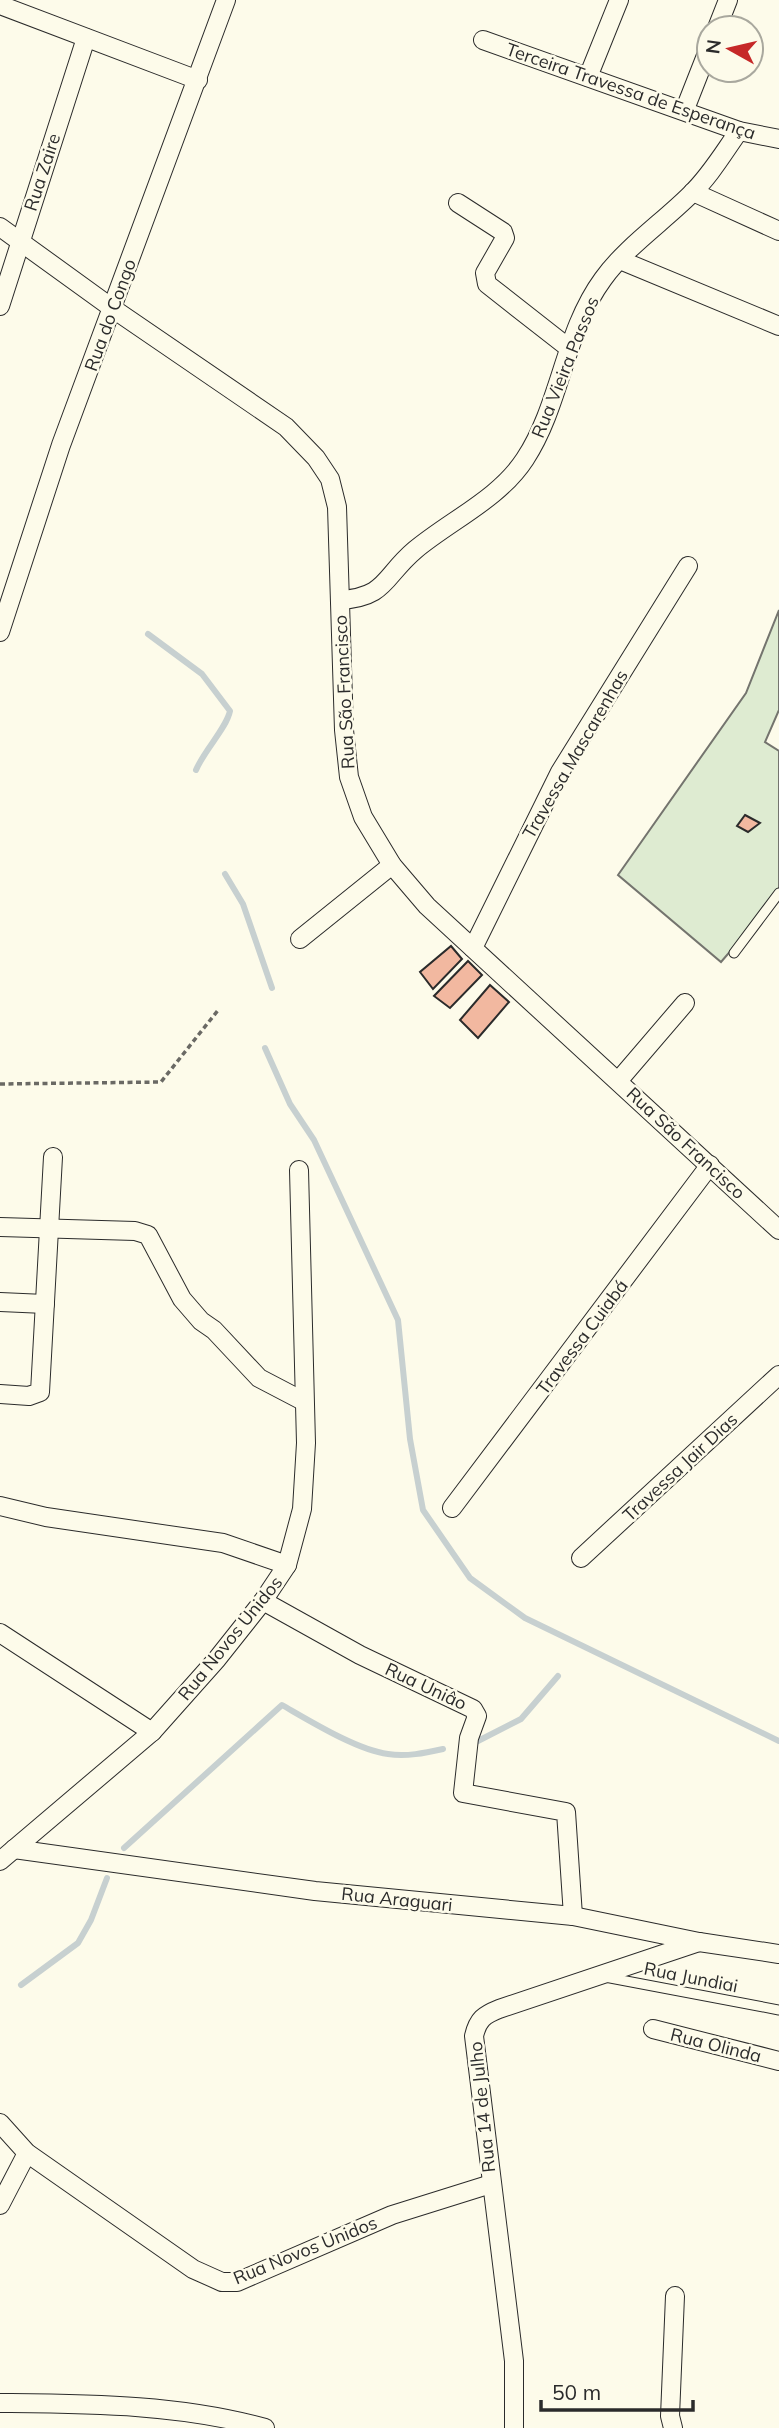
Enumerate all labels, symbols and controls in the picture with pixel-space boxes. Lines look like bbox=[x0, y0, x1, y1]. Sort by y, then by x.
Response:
north arrow bbox=[695, 14, 765, 84]
street label: Terceira Travessa de Esperança bbox=[503, 37, 759, 145]
text: N bbox=[700, 38, 726, 55]
street label: Rua Zaire bbox=[19, 130, 65, 214]
street label: Rua do Congo bbox=[79, 256, 141, 374]
street label: Rua Vieira Passos bbox=[526, 293, 604, 441]
street label: Rua São Francisco bbox=[328, 614, 360, 770]
street label: Travessa Mascarenhas bbox=[517, 665, 633, 842]
street label: Rua São Francisco bbox=[622, 1082, 750, 1204]
street label: Travessa Cuiabá bbox=[531, 1275, 633, 1399]
street label: Travessa Jair Dias bbox=[618, 1408, 742, 1526]
street label: Rua Novos Unidos bbox=[173, 1571, 287, 1705]
street label: Rua Uniâo bbox=[382, 1657, 470, 1715]
street label: Rua Araguari bbox=[340, 1882, 454, 1916]
street label: Rua Jundiai bbox=[642, 1957, 740, 1997]
street label: Rua Olinda bbox=[668, 2023, 764, 2067]
street label: Rua 14 de Julho bbox=[464, 2040, 500, 2174]
street label: Rua Novos Unidos bbox=[230, 2211, 380, 2289]
scale bar bbox=[541, 2368, 693, 2412]
text: 50 m bbox=[552, 2379, 601, 2405]

